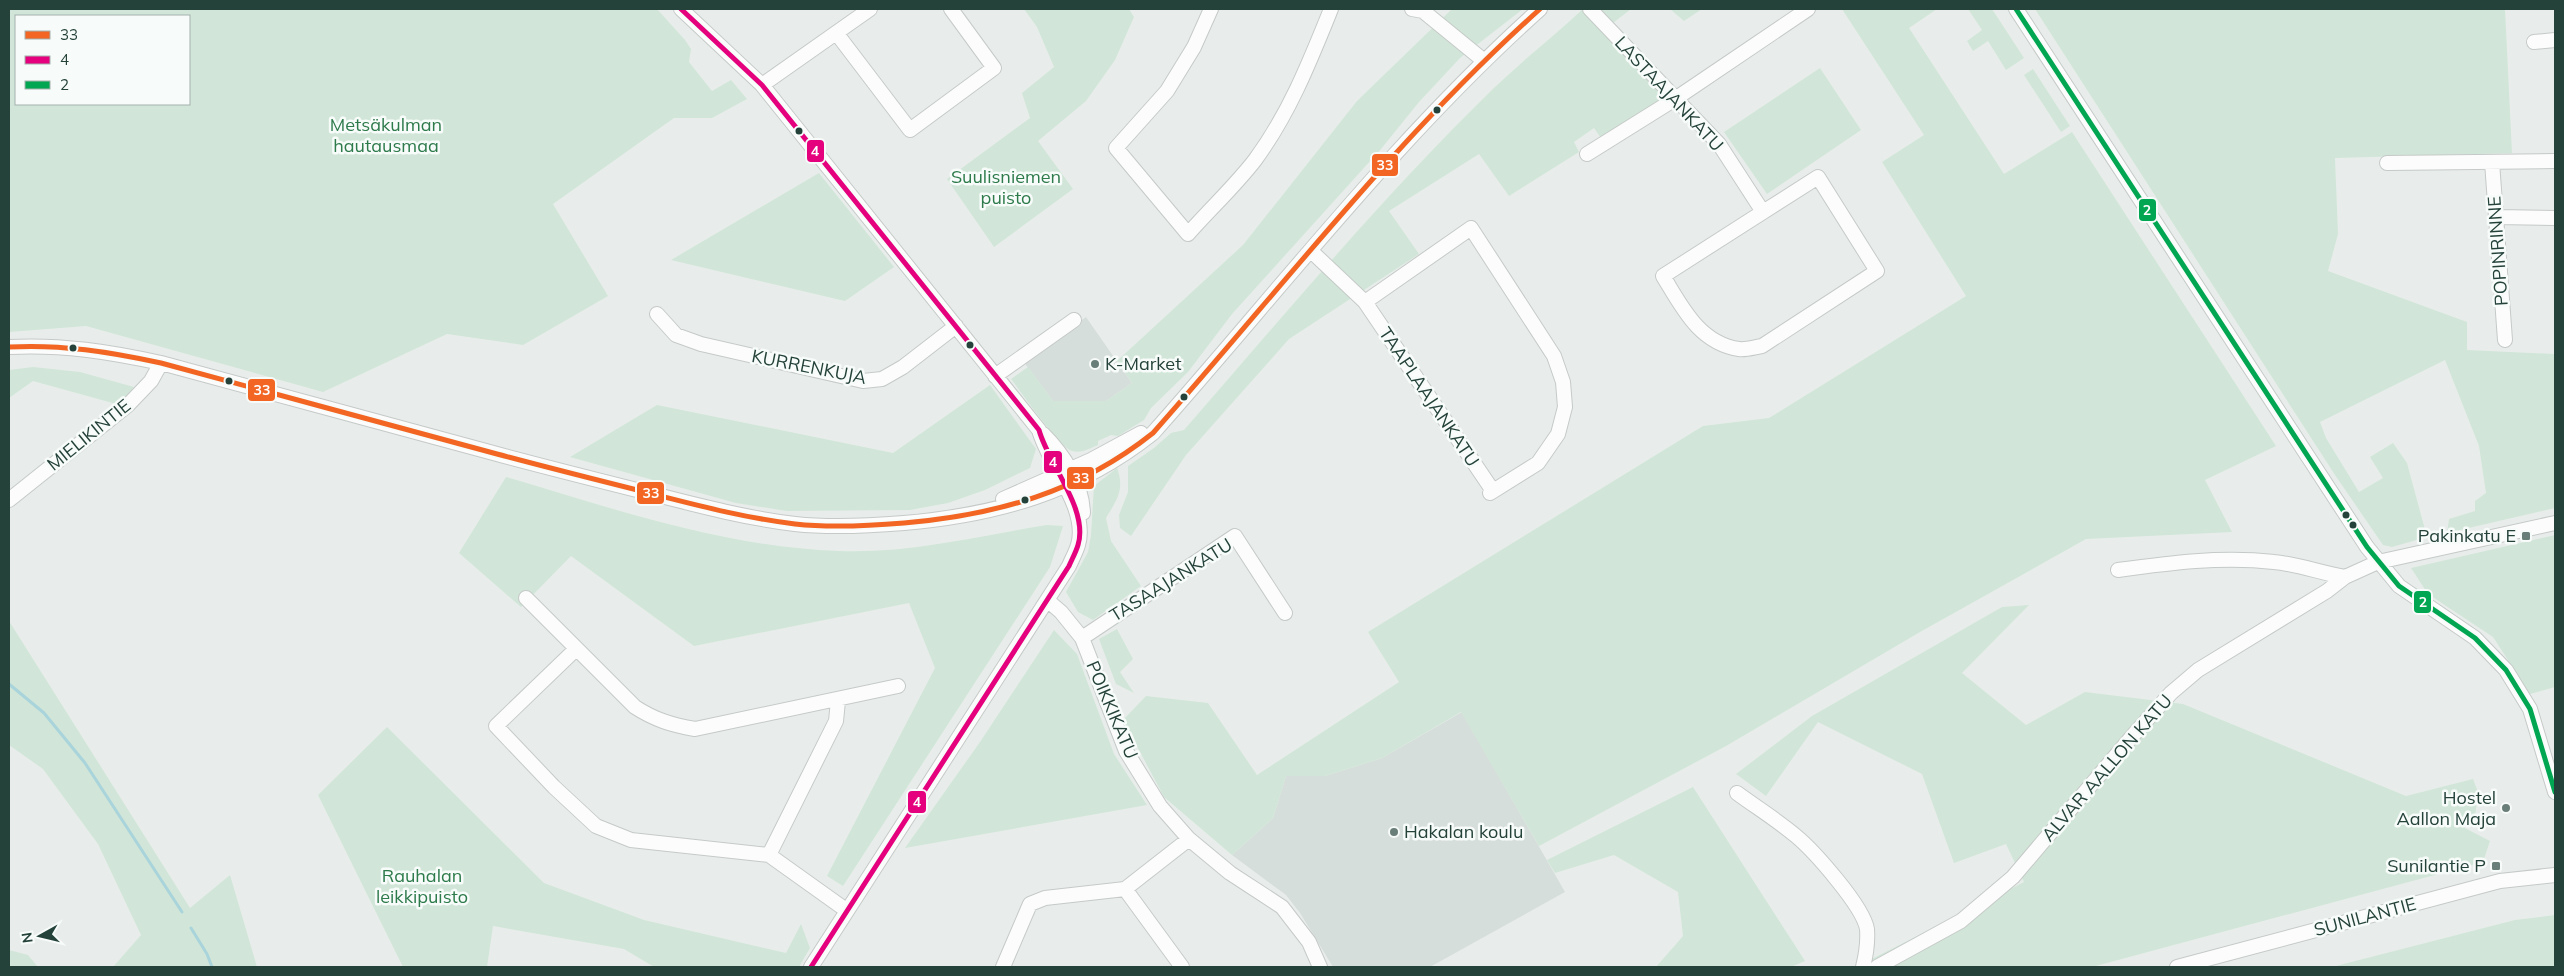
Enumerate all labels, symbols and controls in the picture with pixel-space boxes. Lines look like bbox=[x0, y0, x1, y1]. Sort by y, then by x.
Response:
legend bbox=[15, 15, 190, 105]
text: 33 bbox=[60, 25, 78, 44]
street label: LASTAAJANKATU bbox=[1610, 31, 1729, 156]
text: 4 bbox=[60, 50, 69, 69]
text: 2 bbox=[60, 75, 69, 94]
unlabelled marker bbox=[1432, 105, 1442, 115]
park label: Metsäkulman hautausmaa bbox=[330, 113, 442, 157]
unlabelled marker bbox=[794, 126, 804, 136]
line badge: 4 bbox=[806, 139, 825, 163]
text: 4 bbox=[811, 142, 820, 160]
line badge: 33 bbox=[1371, 153, 1399, 177]
text: 33 bbox=[1377, 156, 1393, 174]
park label: Suulisniemen puisto bbox=[951, 165, 1061, 209]
street label: POPINRINNE bbox=[2482, 195, 2513, 307]
line badge: 2 bbox=[2138, 198, 2157, 222]
text: 2 bbox=[2143, 201, 2151, 219]
street label: TAAPLAAJANKATU bbox=[1374, 323, 1485, 471]
unlabelled marker bbox=[965, 340, 975, 350]
unlabelled marker bbox=[68, 343, 78, 353]
street label: KURRENKUJA bbox=[750, 344, 868, 389]
place label: K-Market bbox=[1105, 352, 1181, 375]
marker: K-Market bbox=[1089, 358, 1101, 370]
unlabelled marker bbox=[224, 376, 234, 386]
line badge: 33 bbox=[247, 378, 276, 402]
text: 33 bbox=[254, 381, 270, 399]
unlabelled marker bbox=[1179, 392, 1189, 402]
street label: MIELIKINTIE bbox=[42, 394, 135, 475]
line badge: 4 bbox=[1043, 450, 1063, 474]
text: 4 bbox=[1049, 453, 1058, 471]
line badge: 33 bbox=[1066, 466, 1095, 490]
text: 33 bbox=[1073, 469, 1089, 487]
line badge: 33 bbox=[636, 481, 665, 505]
text: 33 bbox=[643, 484, 659, 502]
unlabelled marker bbox=[1020, 495, 1030, 505]
unlabelled marker bbox=[2341, 510, 2351, 520]
unlabelled marker bbox=[2348, 520, 2358, 530]
place label: Pakinkatu E bbox=[2418, 524, 2516, 547]
marker: Pakinkatu E bbox=[2520, 530, 2532, 542]
street label: TASAAJANKATU bbox=[1105, 533, 1236, 626]
line badge: 2 bbox=[2413, 590, 2432, 614]
text: 2 bbox=[2419, 593, 2427, 611]
street label: POIKKIKATU bbox=[1081, 657, 1143, 762]
street label: ALVAR AALLON KATU bbox=[2036, 689, 2177, 846]
place label: Hostel Aallon Maja bbox=[2397, 786, 2496, 830]
line badge: 4 bbox=[907, 790, 927, 814]
text: 4 bbox=[913, 793, 922, 811]
marker: Hostel Aallon Maja bbox=[2500, 802, 2512, 814]
place label: Hakalan koulu bbox=[1404, 820, 1523, 843]
marker: Hakalan koulu bbox=[1388, 826, 1400, 838]
place label: Sunilantie P bbox=[2387, 854, 2486, 877]
marker: Sunilantie P bbox=[2490, 860, 2502, 872]
park label: Rauhalan leikkipuisto bbox=[376, 864, 468, 908]
street label: SUNILANTIE bbox=[2311, 892, 2418, 941]
north arrow bbox=[15, 911, 65, 961]
text: N bbox=[17, 931, 37, 944]

